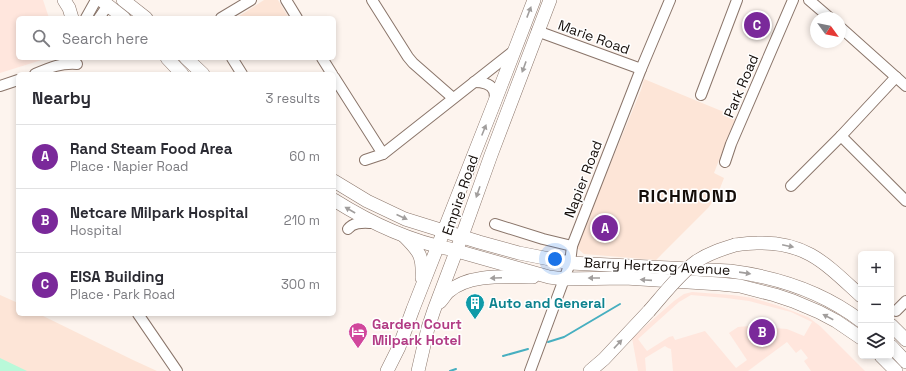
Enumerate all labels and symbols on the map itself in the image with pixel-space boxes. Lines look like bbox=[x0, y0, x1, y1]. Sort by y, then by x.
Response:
one-way arrow bbox=[527, 6, 533, 18]
pin: C bbox=[744, 10, 770, 40]
north arrow bbox=[810, 12, 846, 48]
street label: Marie Road bbox=[556, 16, 632, 58]
street label: Park Road bbox=[720, 52, 762, 120]
one-way arrow bbox=[521, 62, 527, 74]
one-way arrow bbox=[481, 124, 487, 136]
street label: Napier Road bbox=[560, 138, 606, 220]
street label: Empire Road bbox=[438, 153, 482, 237]
district label: RICHMOND bbox=[638, 184, 738, 207]
one-way arrow bbox=[474, 187, 480, 199]
one-way arrow bbox=[345, 206, 356, 213]
pin: A bbox=[592, 213, 618, 243]
one-way arrow bbox=[397, 215, 409, 221]
one-way arrow bbox=[781, 243, 794, 249]
your location bbox=[545, 249, 565, 269]
street label: Barry Hertzog Avenue bbox=[583, 253, 731, 279]
one-way arrow bbox=[739, 270, 751, 276]
one-way arrow bbox=[490, 274, 502, 281]
one-way arrow bbox=[587, 275, 600, 281]
one-way arrow bbox=[640, 276, 652, 283]
building icon: Auto and General bbox=[464, 292, 486, 320]
place label: Auto and General bbox=[489, 294, 605, 312]
one-way arrow bbox=[823, 313, 834, 320]
place label: Garden Court Milpark Hotel bbox=[372, 315, 462, 349]
pin: B bbox=[749, 317, 775, 347]
hotel icon: Garden Court Milpark Hotel bbox=[347, 321, 369, 349]
one-way arrow bbox=[613, 339, 623, 349]

